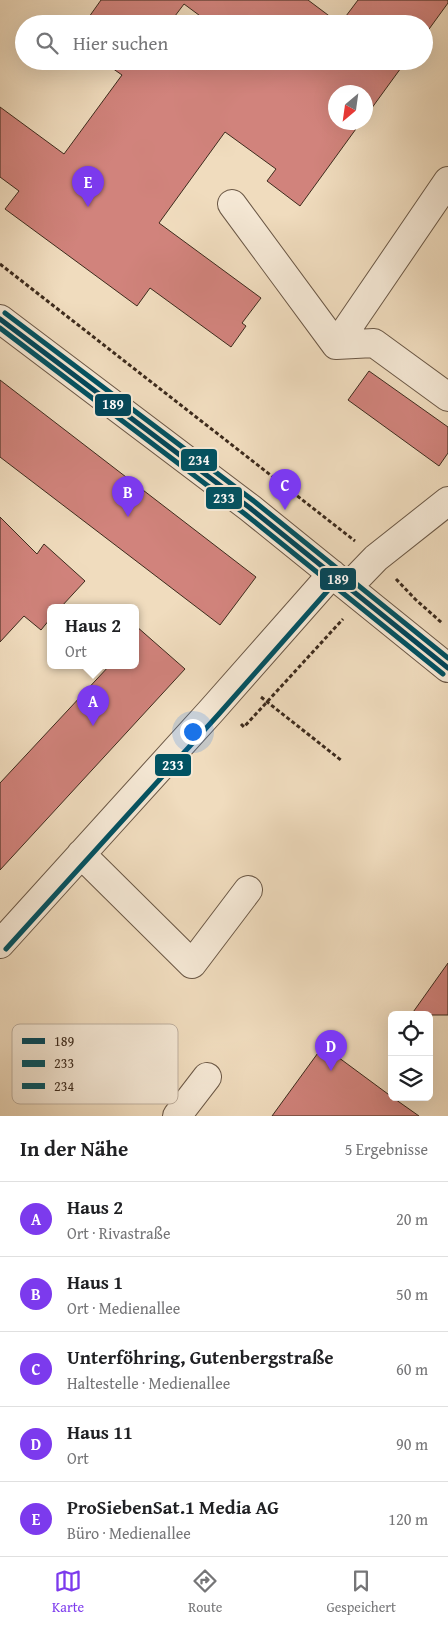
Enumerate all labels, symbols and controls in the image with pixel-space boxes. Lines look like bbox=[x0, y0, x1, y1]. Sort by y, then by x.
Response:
search box bbox=[15, 15, 433, 70]
icon: search bbox=[33, 29, 61, 57]
text: Hier suchen bbox=[73, 29, 168, 57]
north arrow bbox=[328, 85, 373, 130]
pin: E bbox=[72, 166, 104, 207]
line badge: 189 bbox=[94, 393, 132, 417]
text: 189 bbox=[102, 394, 124, 414]
line badge: 234 bbox=[180, 448, 218, 472]
text: 234 bbox=[188, 450, 210, 470]
pin: C bbox=[269, 469, 301, 510]
pin: B bbox=[112, 476, 144, 517]
line badge: 233 bbox=[205, 486, 243, 510]
text: 233 bbox=[213, 488, 235, 508]
line badge: 189 bbox=[319, 567, 357, 591]
text: 189 bbox=[327, 569, 349, 589]
popup bbox=[47, 604, 139, 669]
text: Haus 2 bbox=[65, 611, 121, 639]
text: Ort bbox=[65, 639, 87, 663]
pin: A bbox=[77, 685, 109, 726]
your location bbox=[180, 719, 206, 745]
line badge: 233 bbox=[154, 753, 192, 777]
text: 233 bbox=[162, 755, 184, 775]
map controls bbox=[388, 1011, 433, 1101]
button: locate bbox=[388, 1011, 433, 1056]
legend bbox=[12, 1024, 178, 1104]
pin: D bbox=[315, 1030, 347, 1071]
text: 189 bbox=[54, 1031, 74, 1051]
text: 233 bbox=[54, 1053, 74, 1073]
button: layers bbox=[388, 1056, 433, 1101]
text: 234 bbox=[54, 1076, 74, 1096]
text: In der Nähe bbox=[20, 1133, 128, 1164]
text: 5 Ergebnisse bbox=[345, 1137, 428, 1161]
text: Haus 2 bbox=[67, 1193, 123, 1221]
text: A bbox=[31, 1207, 41, 1231]
text: 20 m bbox=[396, 1207, 428, 1231]
text: Ort · Rivastraße bbox=[67, 1221, 170, 1245]
text: Haus 1 bbox=[67, 1268, 123, 1296]
text: B bbox=[31, 1282, 41, 1306]
text: 50 m bbox=[396, 1282, 428, 1306]
text: Ort · Medienallee bbox=[67, 1296, 180, 1320]
text: Unterföhring, Gutenbergstraße bbox=[67, 1343, 334, 1371]
text: C bbox=[31, 1357, 41, 1381]
text: 60 m bbox=[396, 1357, 428, 1381]
text: Haltestelle · Medienallee bbox=[67, 1371, 230, 1395]
text: Haus 11 bbox=[67, 1418, 133, 1446]
text: D bbox=[31, 1432, 41, 1456]
text: 90 m bbox=[396, 1432, 428, 1456]
text: Ort bbox=[67, 1446, 89, 1470]
text: ProSiebenSat.1 Media AG bbox=[67, 1493, 279, 1521]
text: E bbox=[32, 1507, 40, 1531]
text: 120 m bbox=[388, 1507, 428, 1531]
text: Büro · Medienallee bbox=[67, 1521, 191, 1545]
tab: Karte bbox=[52, 1567, 84, 1617]
tab: Route bbox=[188, 1567, 222, 1617]
tab: Gespeichert bbox=[326, 1567, 396, 1617]

